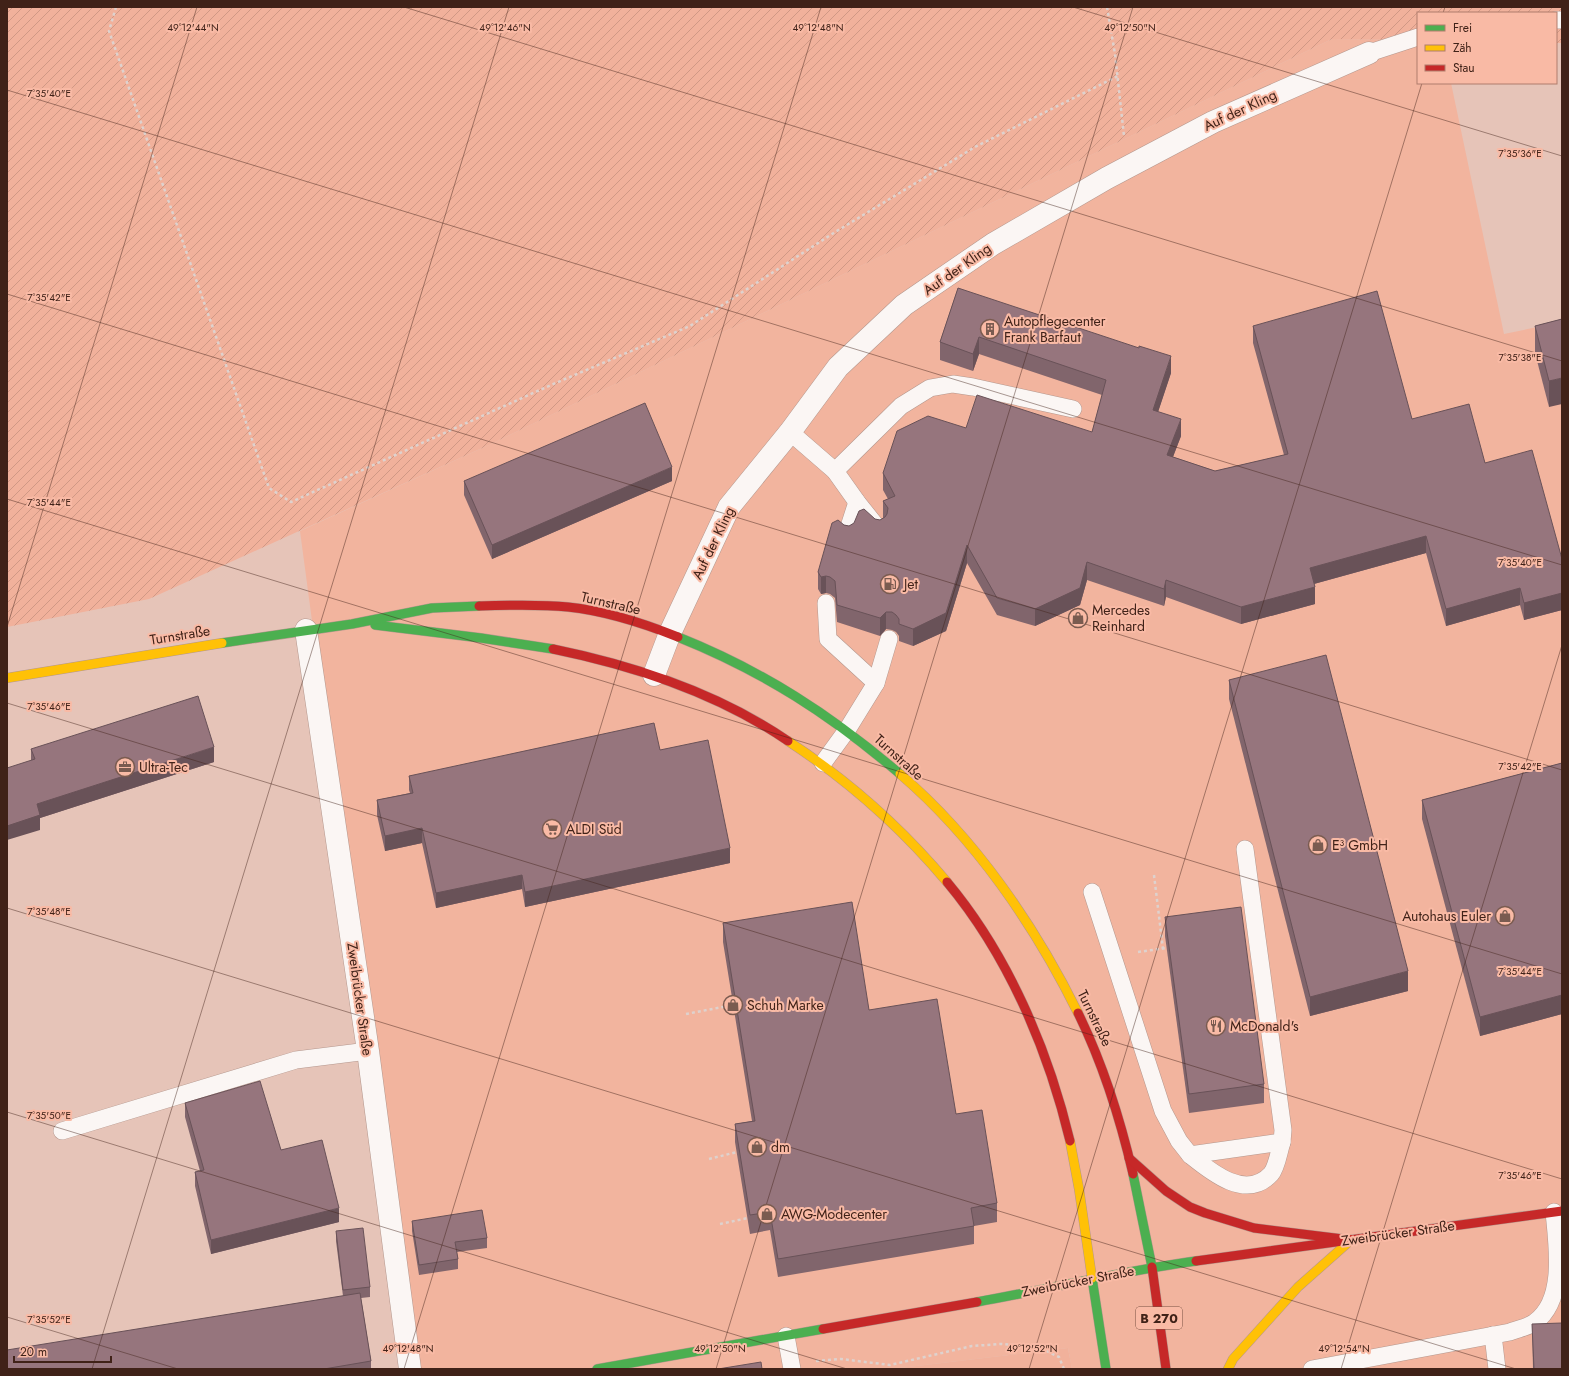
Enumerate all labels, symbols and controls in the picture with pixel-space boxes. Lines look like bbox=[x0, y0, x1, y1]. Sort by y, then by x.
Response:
legend bbox=[1417, 12, 1557, 84]
text: Frei bbox=[1453, 19, 1472, 37]
text: 49°12'44"N bbox=[167, 20, 219, 35]
text: 49°12'46"N bbox=[479, 20, 531, 35]
text: 49°12'48"N bbox=[792, 20, 844, 35]
text: 49°12'50"N bbox=[1104, 20, 1156, 35]
text: Zäh bbox=[1453, 39, 1472, 57]
text: Stau bbox=[1453, 59, 1475, 77]
street label: Auf der Kling bbox=[1200, 84, 1280, 136]
text: 7°35'40"E bbox=[27, 86, 71, 101]
text: 7°35'36"E bbox=[1498, 146, 1542, 161]
street label: Auf der Kling bbox=[919, 238, 995, 300]
text: 7°35'42"E bbox=[27, 290, 71, 305]
place label: Autopflegecenter Frank Barfaut bbox=[1004, 311, 1106, 347]
building icon: Autopflegecenter Frank Barfaut bbox=[979, 318, 1001, 340]
text: 7°35'38"E bbox=[1498, 350, 1542, 365]
text: 7°35'44"E bbox=[27, 495, 71, 510]
street label: Auf der Kling bbox=[687, 503, 739, 583]
text: 7°35'40"E bbox=[1498, 555, 1542, 570]
fuel station icon: Jet bbox=[879, 573, 901, 595]
place label: Jet bbox=[902, 574, 919, 594]
street label: Turnstraße bbox=[579, 586, 643, 620]
place label: Mercedes Reinhard bbox=[1092, 600, 1150, 636]
shop icon: Mercedes Reinhard bbox=[1067, 607, 1089, 629]
street label: Turnstraße bbox=[149, 620, 211, 650]
text: 7°35'46"E bbox=[27, 699, 71, 714]
street label: Turnstraße bbox=[870, 729, 928, 785]
office icon: Ultra-Tec bbox=[114, 756, 136, 778]
place label: Ultra-Tec bbox=[139, 757, 188, 777]
text: 7°35'42"E bbox=[1498, 759, 1542, 774]
supermarket icon: ALDI Süd bbox=[541, 818, 563, 840]
place label: ALDI Süd bbox=[566, 819, 622, 839]
shop icon: E³ GmbH bbox=[1307, 834, 1329, 856]
place label: E³ GmbH bbox=[1332, 835, 1388, 855]
text: 7°35'48"E bbox=[27, 904, 71, 919]
shop icon: Autohaus Euler bbox=[1494, 905, 1516, 927]
place label: Autohaus Euler bbox=[1402, 906, 1491, 926]
street label: Zweibrücker Straße bbox=[342, 941, 378, 1057]
text: 7°35'44"E bbox=[1498, 964, 1542, 979]
street label: Turnstraße bbox=[1073, 986, 1117, 1050]
shop icon: Schuh Marke bbox=[722, 994, 744, 1016]
place label: Schuh Marke bbox=[747, 995, 824, 1015]
restaurant icon: McDonald's bbox=[1205, 1015, 1227, 1037]
place label: McDonald's bbox=[1230, 1016, 1299, 1036]
text: 7°35'50"E bbox=[27, 1108, 71, 1123]
shop icon: dm bbox=[746, 1136, 768, 1158]
place label: dm bbox=[771, 1137, 790, 1157]
text: 7°35'46"E bbox=[1498, 1168, 1542, 1183]
shop icon: AWG-Modecenter bbox=[756, 1203, 778, 1225]
place label: AWG-Modecenter bbox=[781, 1204, 887, 1224]
street label: Zweibrücker Straße bbox=[1340, 1215, 1456, 1251]
street label: Zweibrücker Straße bbox=[1020, 1260, 1136, 1302]
road number: B 270 bbox=[1136, 1307, 1182, 1329]
text: 7°35'52"E bbox=[27, 1312, 71, 1327]
scale bar bbox=[14, 1338, 111, 1364]
text: 49°12'48"N bbox=[382, 1341, 434, 1356]
text: 49°12'50"N bbox=[694, 1341, 746, 1356]
text: 49°12'52"N bbox=[1006, 1341, 1058, 1356]
text: 49°12'54"N bbox=[1318, 1341, 1370, 1356]
text: 20 m bbox=[20, 1343, 47, 1361]

